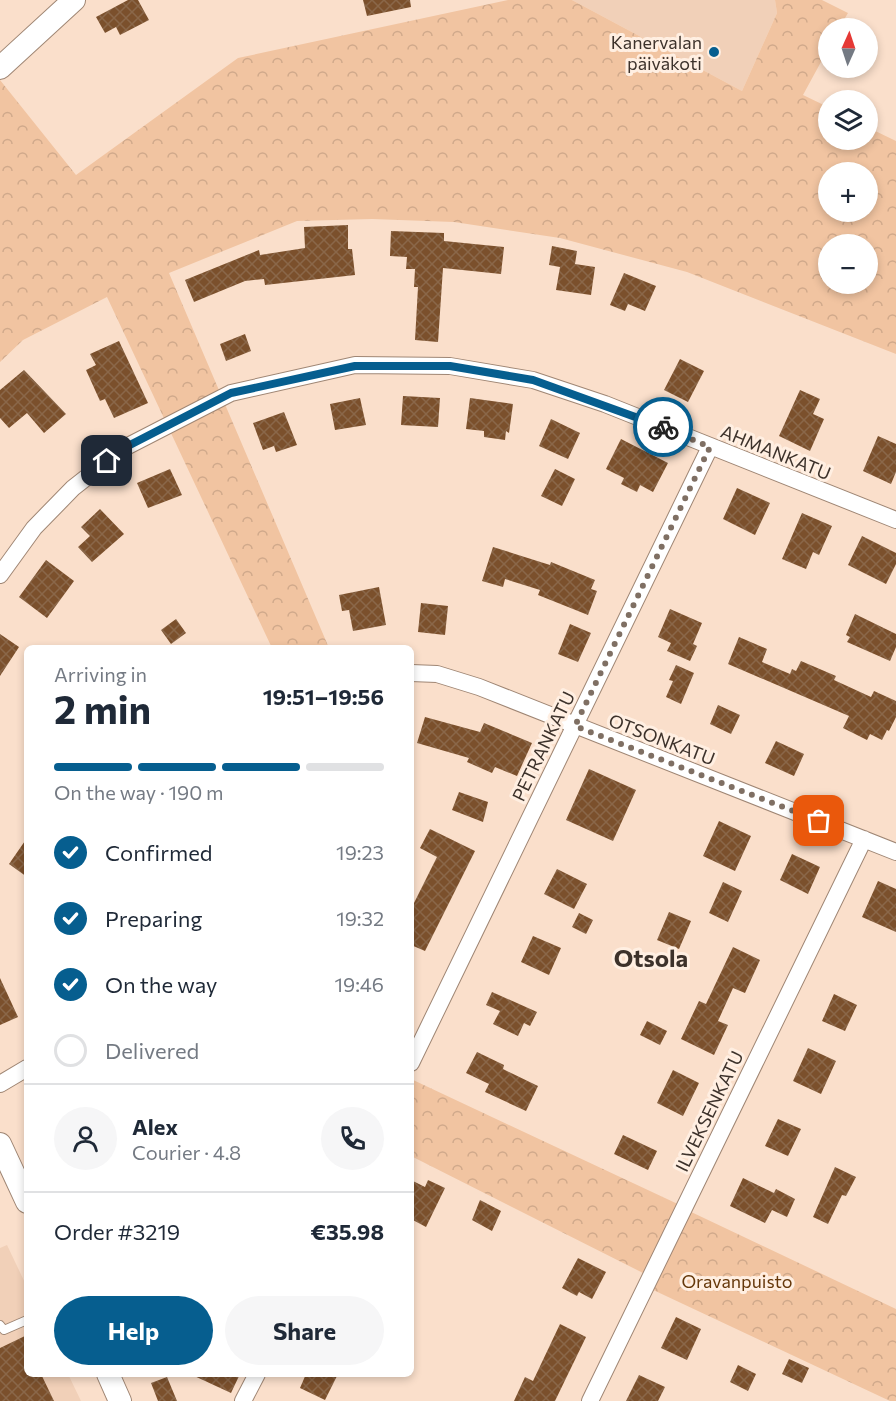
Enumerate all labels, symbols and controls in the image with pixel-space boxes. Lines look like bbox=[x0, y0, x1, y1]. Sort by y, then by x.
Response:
north arrow bbox=[818, 18, 878, 78]
map controls bbox=[818, 18, 878, 294]
place label: Kanervalan päiväkoti bbox=[611, 31, 702, 74]
marker: Kanervalan päiväkoti bbox=[707, 45, 721, 59]
button: layers bbox=[818, 90, 878, 150]
button: + bbox=[818, 162, 878, 222]
button: − bbox=[818, 234, 878, 294]
courier bbox=[633, 397, 693, 457]
icon: bike bbox=[647, 411, 680, 444]
street label: AHMANKATU bbox=[718, 420, 834, 484]
pin bbox=[81, 435, 132, 486]
icon: home bbox=[90, 444, 123, 477]
text: Arriving in bbox=[54, 662, 147, 686]
text: 19:51–19:56 bbox=[263, 683, 384, 710]
text: 2 min bbox=[54, 684, 151, 732]
street label: PETRANKATU bbox=[507, 688, 579, 804]
street label: OTSONKATU bbox=[606, 709, 718, 769]
text: On the way · 190 m bbox=[54, 780, 223, 804]
pin bbox=[793, 795, 844, 846]
icon: bag bbox=[802, 804, 835, 837]
icon: check bbox=[54, 836, 87, 869]
text: Confirmed bbox=[105, 839, 212, 866]
text: 19:23 bbox=[336, 840, 384, 864]
icon: check bbox=[54, 902, 87, 935]
text: Preparing bbox=[105, 905, 202, 932]
text: 19:32 bbox=[336, 906, 384, 930]
district label: Otsola bbox=[614, 943, 688, 972]
icon: check bbox=[54, 968, 87, 1001]
text: On the way bbox=[105, 971, 217, 998]
text: 19:46 bbox=[334, 972, 384, 996]
text: Delivered bbox=[105, 1037, 199, 1064]
street label: ILVEKSENKATU bbox=[670, 1047, 748, 1175]
button: person bbox=[54, 1107, 117, 1170]
button: phone bbox=[321, 1107, 384, 1170]
text: Alex bbox=[132, 1113, 178, 1140]
text: Courier · 4.8 bbox=[132, 1140, 241, 1164]
text: Order #3219 bbox=[54, 1218, 180, 1245]
text: €35.98 bbox=[310, 1218, 384, 1245]
park label: Oravanpuisto bbox=[681, 1270, 793, 1292]
button: Help bbox=[54, 1296, 213, 1365]
button: Share bbox=[225, 1296, 384, 1365]

